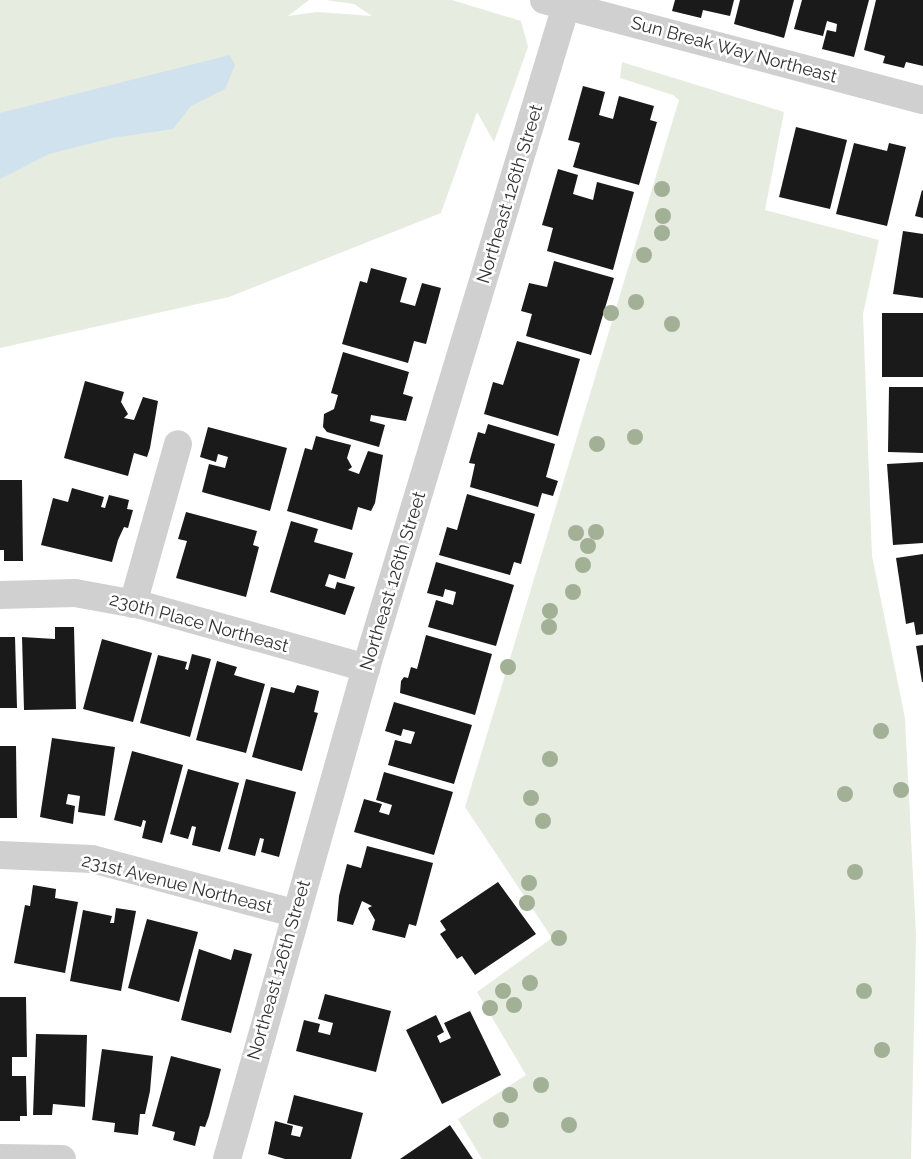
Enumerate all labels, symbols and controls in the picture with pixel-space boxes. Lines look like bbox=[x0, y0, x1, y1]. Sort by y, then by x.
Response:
street label: Sun Break Way Northeast bbox=[628, 12, 840, 88]
street label: Northeast 126th Street bbox=[472, 102, 548, 286]
street label: Northeast 126th Street bbox=[355, 489, 431, 673]
street label: 230th Place Northeast bbox=[107, 589, 291, 657]
street label: 231st Avenue Northeast bbox=[79, 850, 275, 918]
street label: Northeast 126th Street bbox=[243, 878, 315, 1062]

